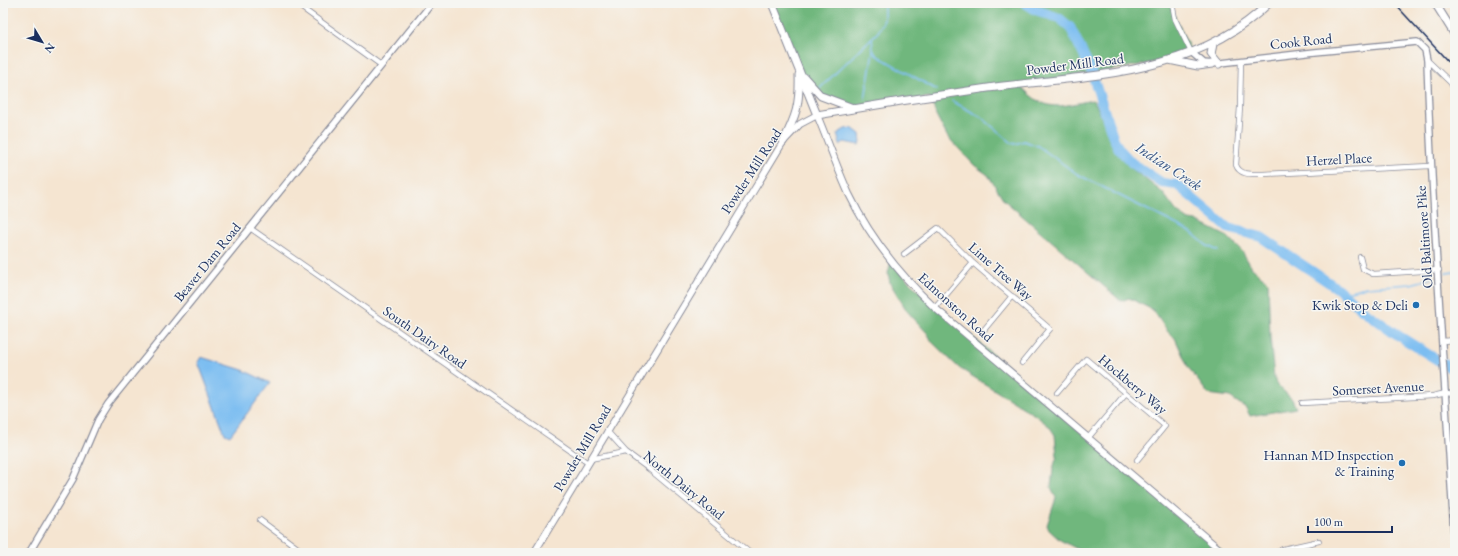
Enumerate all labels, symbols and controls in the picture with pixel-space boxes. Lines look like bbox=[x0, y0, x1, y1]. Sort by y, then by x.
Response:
north arrow bbox=[22, 22, 62, 62]
street label: Cook Road bbox=[1269, 29, 1334, 53]
text: N bbox=[42, 40, 58, 56]
street label: Powder Mill Road bbox=[1025, 49, 1126, 79]
street label: Powder Mill Road bbox=[717, 124, 786, 217]
water label: Indian Creek bbox=[1131, 137, 1206, 195]
street label: Herzel Place bbox=[1306, 148, 1373, 170]
street label: Old Baltimore Pike bbox=[1411, 185, 1437, 289]
street label: Beaver Dam Road bbox=[170, 218, 245, 305]
street label: Lime Tree Way bbox=[965, 238, 1038, 305]
street label: Edmonston Road bbox=[915, 268, 998, 346]
place label: Kwik Stop & Deli bbox=[1312, 296, 1409, 314]
marker: Kwik Stop & Deli bbox=[1411, 300, 1421, 310]
street label: South Dairy Road bbox=[380, 302, 471, 373]
street label: Hockberry Way bbox=[1095, 350, 1172, 419]
street label: Somerset Avenue bbox=[1332, 377, 1425, 399]
street label: Powder Mill Road bbox=[549, 401, 615, 495]
place label: Hannan MD Inspection & Training bbox=[1263, 446, 1395, 480]
street label: North Dairy Road bbox=[640, 447, 729, 524]
marker: Hannan MD Inspection & Training bbox=[1397, 458, 1407, 468]
scale bar bbox=[1308, 508, 1392, 534]
text: 100 m bbox=[1314, 514, 1344, 530]

